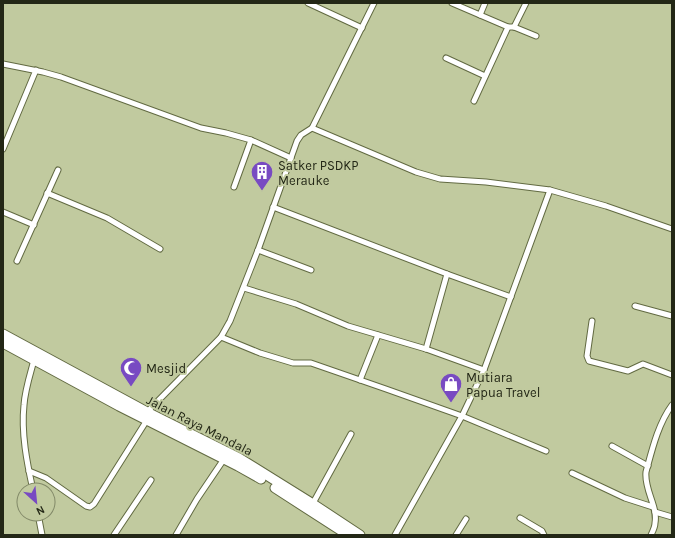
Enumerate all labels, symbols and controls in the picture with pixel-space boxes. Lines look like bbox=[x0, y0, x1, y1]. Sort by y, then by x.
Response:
place label: Satker PSDKP Merauke bbox=[278, 158, 358, 188]
building icon: Satker PSDKP Merauke bbox=[249, 159, 275, 192]
mosque icon: Mesjid bbox=[118, 355, 144, 388]
place label: Mesjid bbox=[146, 361, 186, 376]
place label: Mutiara Papua Travel bbox=[466, 370, 540, 400]
shop icon: Mutiara Papua Travel bbox=[438, 371, 464, 404]
street label: Jalan Raya Mandala bbox=[144, 392, 255, 459]
north arrow bbox=[16, 482, 56, 522]
text: N bbox=[34, 503, 47, 518]

